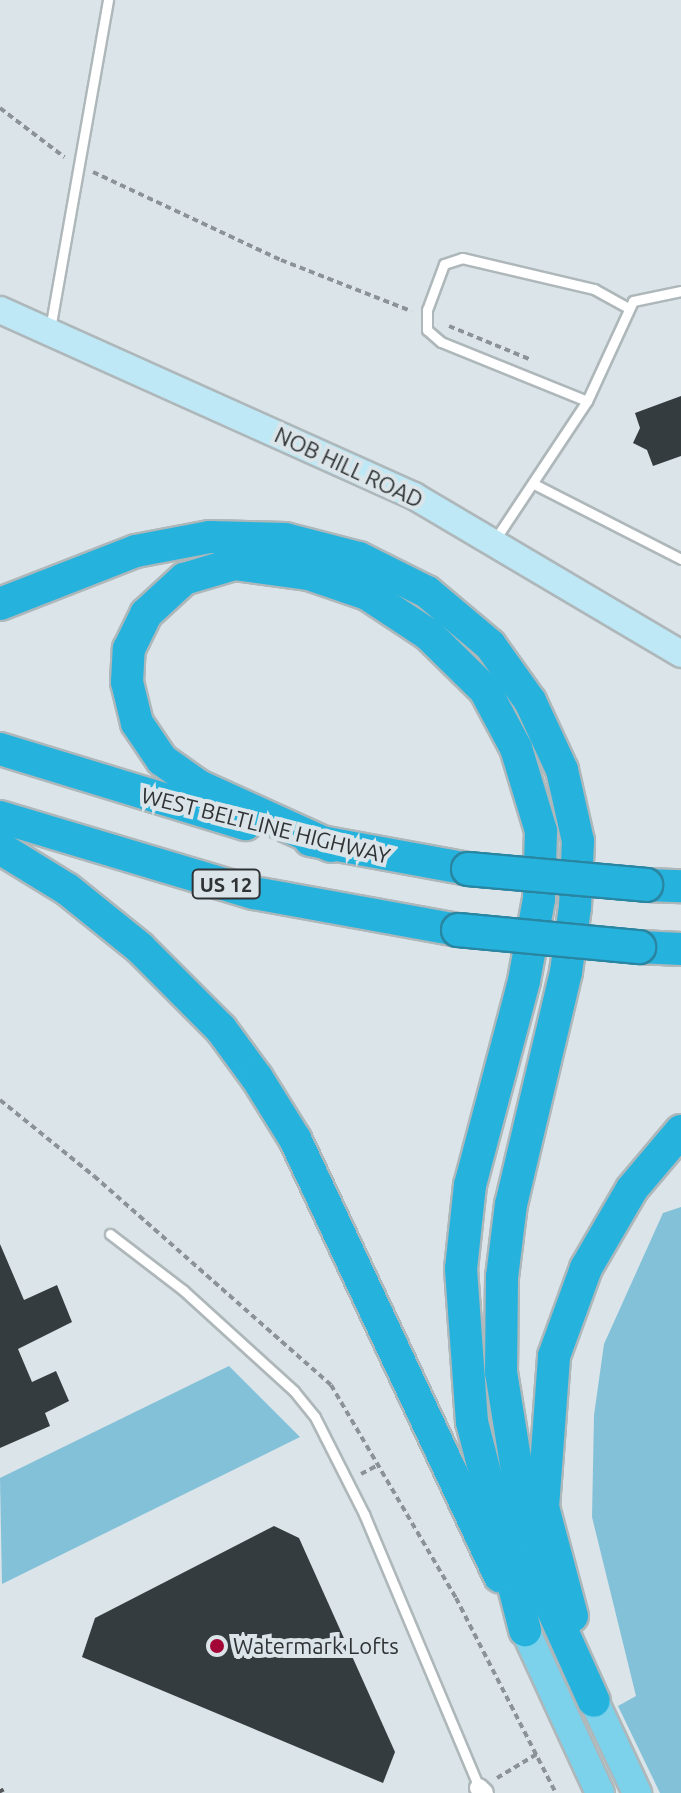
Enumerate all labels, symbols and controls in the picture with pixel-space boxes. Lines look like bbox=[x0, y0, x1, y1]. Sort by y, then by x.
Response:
street label: NOB HILL ROAD bbox=[271, 421, 427, 513]
street label: WEST BELTLINE HIGHWAY bbox=[139, 781, 393, 869]
road number: US 12 bbox=[190, 868, 262, 900]
place label: Watermark Lofts bbox=[233, 1633, 399, 1659]
marker: Watermark Lofts bbox=[208, 1637, 226, 1655]

